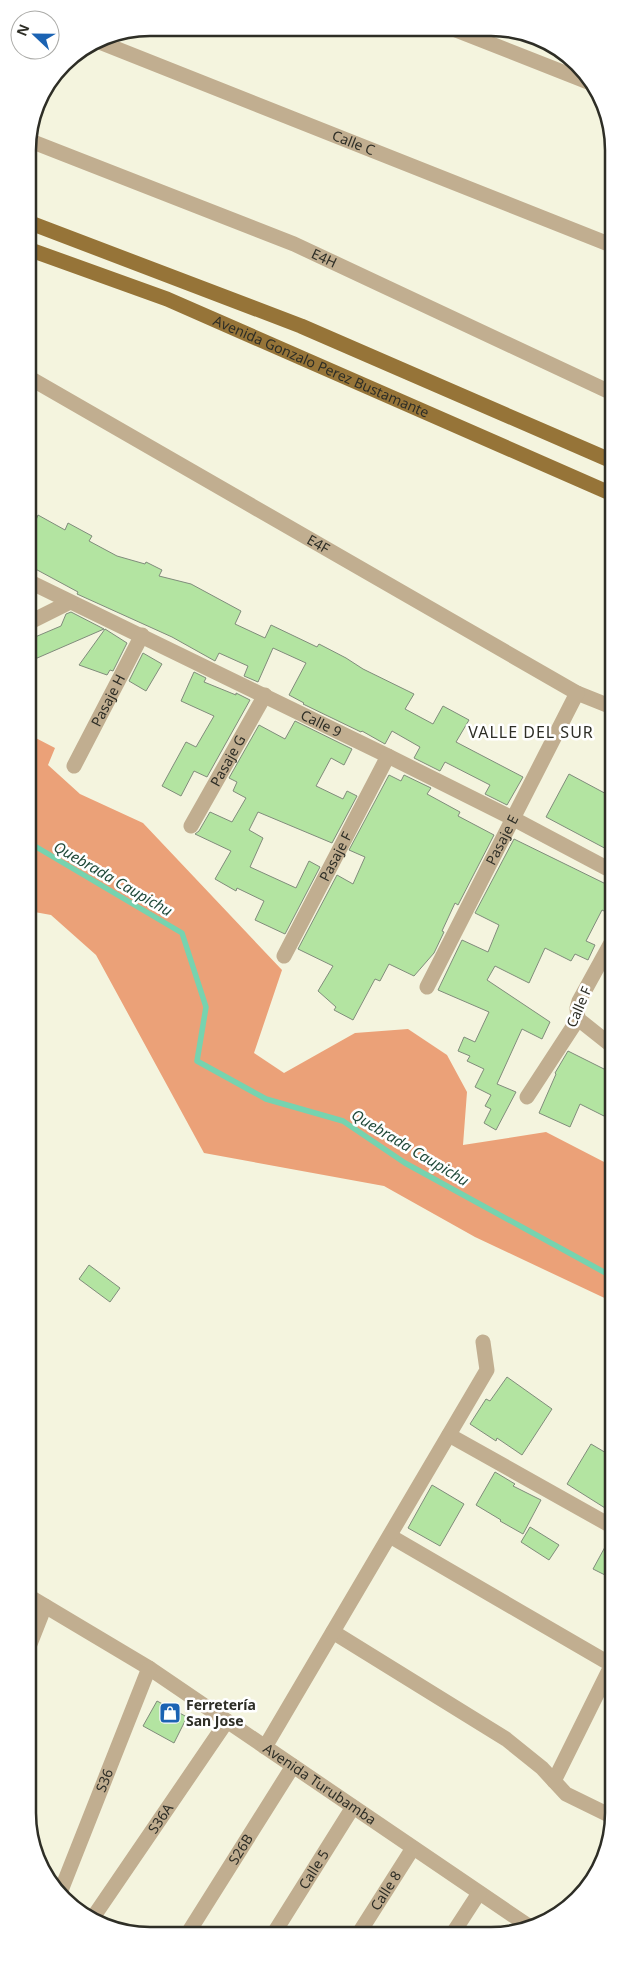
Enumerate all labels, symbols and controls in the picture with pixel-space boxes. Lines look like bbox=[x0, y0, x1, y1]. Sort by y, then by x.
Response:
north arrow bbox=[10, 10, 60, 60]
text: N bbox=[12, 21, 33, 39]
street label: Calle C bbox=[330, 125, 378, 159]
street label: E4H bbox=[309, 244, 340, 272]
street label: Avenida Gonzalo Perez Bustamante bbox=[210, 310, 432, 422]
street label: E4F bbox=[304, 530, 333, 558]
street label: Pasaje H bbox=[86, 671, 129, 730]
street label: Calle 9 bbox=[298, 705, 345, 741]
district label: VALLE DEL SUR bbox=[468, 721, 594, 743]
street label: Pasaje G bbox=[205, 731, 250, 790]
street label: Pasaje E bbox=[481, 811, 522, 868]
street label: Pasaje F bbox=[314, 828, 356, 884]
water label: Quebrada Caupichu bbox=[51, 836, 177, 920]
street label: Calle F bbox=[561, 983, 596, 1030]
water label: Quebrada Caupichu bbox=[348, 1104, 473, 1190]
place label: Ferretería San Jose bbox=[186, 1695, 256, 1730]
shop icon: Ferretería San Jose bbox=[158, 1701, 182, 1725]
street label: Avenida Turubamba bbox=[260, 1738, 380, 1829]
street label: S36 bbox=[91, 1766, 117, 1795]
street label: S36A bbox=[143, 1799, 177, 1837]
street label: S26B bbox=[223, 1830, 257, 1868]
street label: Calle 5 bbox=[294, 1846, 333, 1893]
street label: Calle 8 bbox=[366, 1867, 405, 1914]

